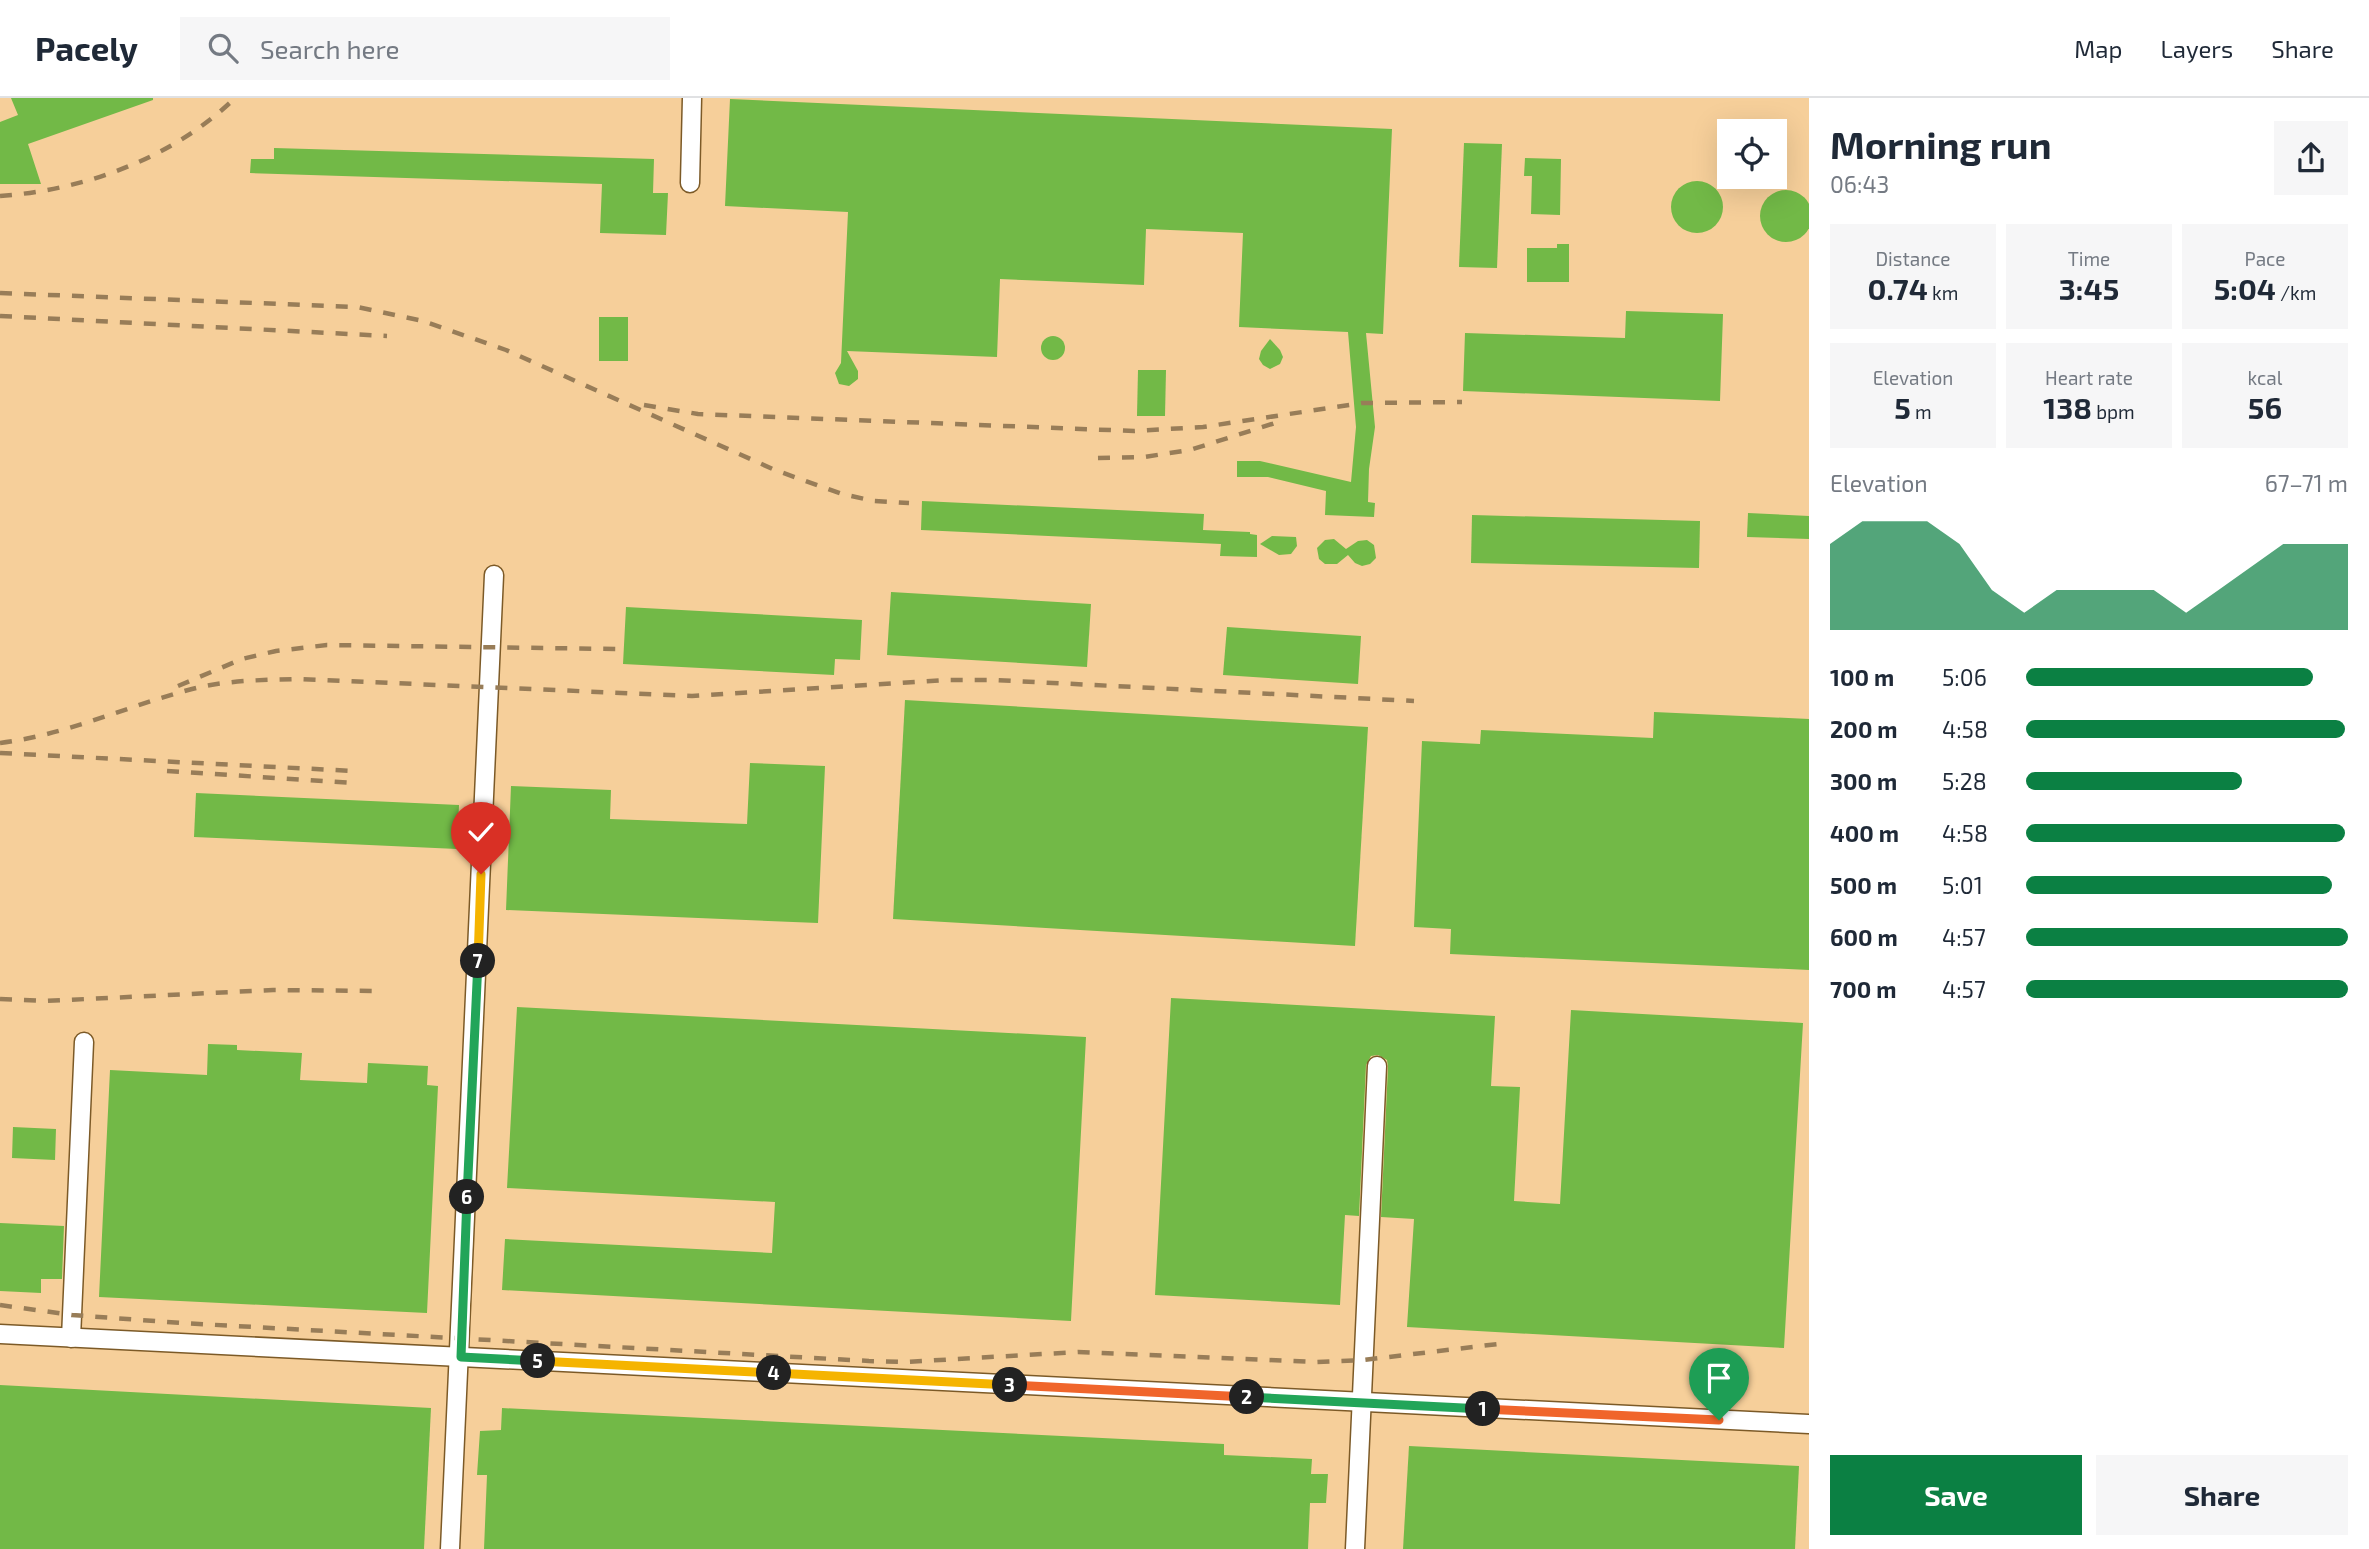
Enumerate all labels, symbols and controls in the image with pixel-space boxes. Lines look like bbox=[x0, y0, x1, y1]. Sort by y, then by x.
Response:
search box bbox=[180, 17, 670, 80]
text: Pacely bbox=[35, 28, 138, 68]
icon: search bbox=[204, 29, 242, 67]
text: Search here bbox=[260, 33, 400, 64]
text: Map bbox=[2074, 34, 2122, 63]
text: Layers bbox=[2160, 34, 2233, 63]
text: Share bbox=[2271, 34, 2334, 63]
map controls bbox=[1717, 119, 1787, 189]
button: locate bbox=[1717, 119, 1787, 189]
text: Morning run bbox=[1830, 121, 2051, 167]
button: share bbox=[2274, 121, 2348, 195]
text: 06:43 bbox=[1830, 170, 1889, 198]
text: Distance bbox=[1875, 247, 1951, 270]
text: Time bbox=[2068, 247, 2110, 270]
text: Pace bbox=[2245, 247, 2285, 270]
text: 0.74 bbox=[1868, 270, 1928, 306]
text: 3:45 bbox=[2059, 270, 2119, 306]
text: 5:04 bbox=[2214, 270, 2276, 306]
text: km bbox=[1928, 281, 1958, 304]
text: /km bbox=[2276, 281, 2316, 304]
text: Elevation bbox=[1873, 366, 1953, 389]
text: Heart rate bbox=[2045, 366, 2133, 389]
text: kcal bbox=[2248, 366, 2282, 389]
text: 5 bbox=[1894, 389, 1911, 425]
text: 138 bbox=[2043, 389, 2092, 425]
text: 56 bbox=[2248, 389, 2282, 425]
text: m bbox=[1911, 400, 1932, 423]
text: bpm bbox=[2092, 400, 2135, 423]
text: Elevation bbox=[1830, 469, 1928, 497]
text: 67–71 m bbox=[2265, 469, 2348, 497]
text: 100 m bbox=[1830, 663, 1894, 691]
text: 5:06 bbox=[1942, 663, 1987, 691]
text: 200 m bbox=[1830, 715, 1898, 743]
text: 4:58 bbox=[1942, 715, 1988, 743]
text: 300 m bbox=[1830, 767, 1897, 795]
text: 5:28 bbox=[1942, 767, 1987, 795]
pin bbox=[451, 802, 511, 874]
icon: check bbox=[462, 813, 500, 851]
text: 400 m bbox=[1830, 819, 1899, 847]
text: 4:58 bbox=[1942, 819, 1988, 847]
text: 500 m bbox=[1830, 871, 1897, 899]
text: 5:01 bbox=[1942, 871, 1983, 899]
text: 600 m bbox=[1830, 923, 1898, 951]
text: 4:57 bbox=[1942, 923, 1986, 951]
pin: 7 bbox=[461, 944, 496, 978]
text: 7 bbox=[472, 949, 483, 972]
text: 700 m bbox=[1830, 975, 1896, 1003]
text: 4:57 bbox=[1942, 975, 1986, 1003]
pin: 6 bbox=[449, 1180, 484, 1214]
text: 6 bbox=[461, 1185, 472, 1208]
pin: 5 bbox=[520, 1344, 556, 1378]
pin bbox=[1689, 1348, 1749, 1420]
text: 5 bbox=[532, 1349, 543, 1372]
pin: 4 bbox=[756, 1356, 792, 1390]
icon: arrive bbox=[1700, 1359, 1738, 1397]
text: 4 bbox=[767, 1361, 780, 1384]
pin: 3 bbox=[992, 1368, 1028, 1402]
text: 3 bbox=[1004, 1373, 1015, 1396]
pin: 2 bbox=[1230, 1380, 1264, 1414]
text: 2 bbox=[1241, 1385, 1252, 1408]
pin: 1 bbox=[1466, 1392, 1500, 1426]
text: 1 bbox=[1478, 1397, 1487, 1420]
button: Save bbox=[1830, 1455, 2082, 1535]
button: Share bbox=[2096, 1455, 2348, 1535]

